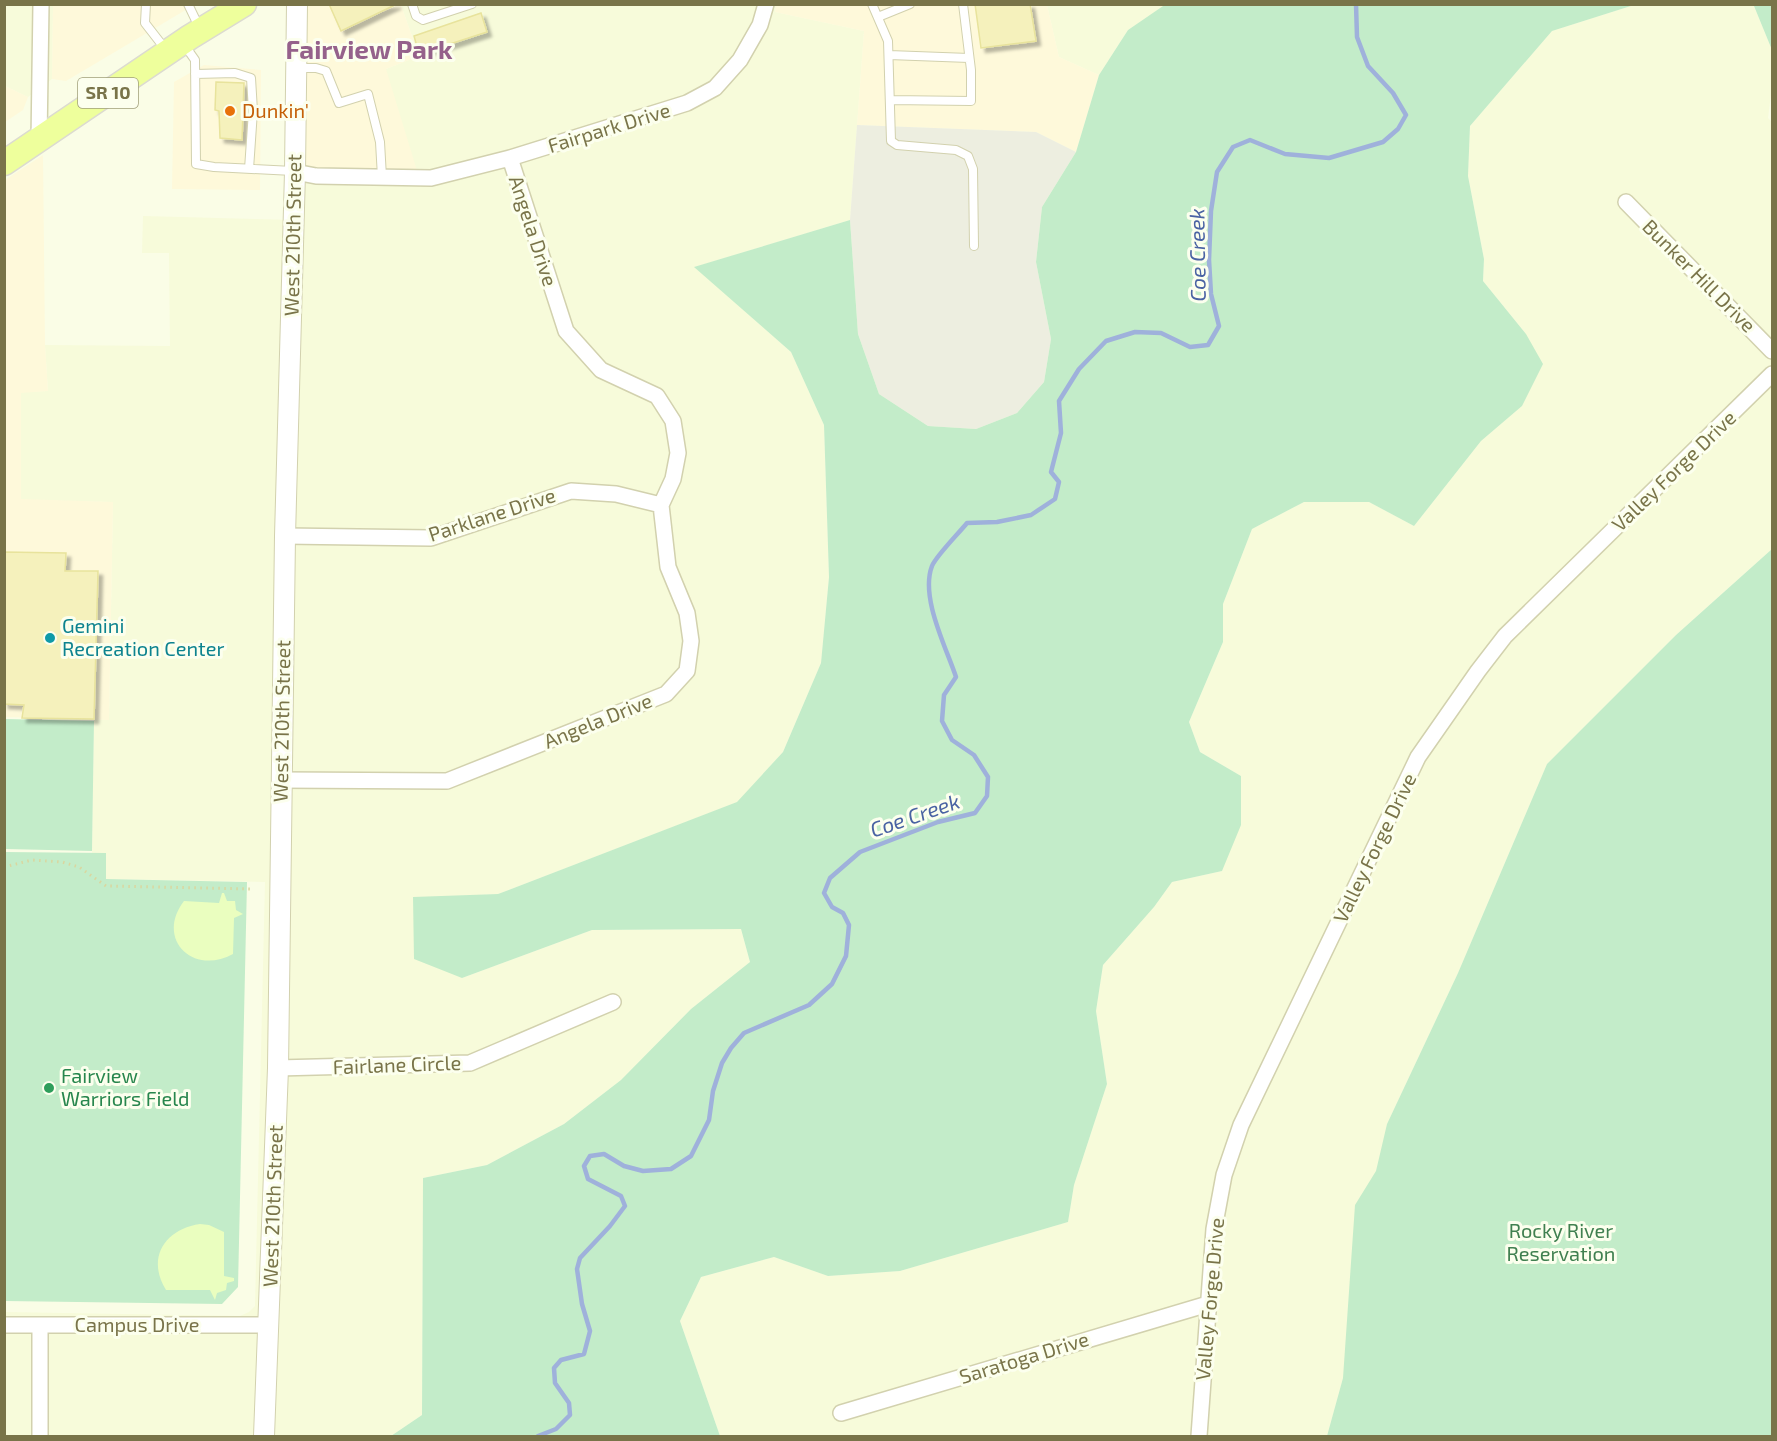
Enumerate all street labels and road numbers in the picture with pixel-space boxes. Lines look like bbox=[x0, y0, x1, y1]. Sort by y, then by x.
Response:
road number: SR 10 bbox=[78, 78, 138, 108]
street label: Fairpark Drive bbox=[545, 97, 673, 157]
street label: West 210th Street bbox=[279, 153, 305, 316]
street label: Angela Drive bbox=[505, 172, 563, 289]
street label: Bunker Hill Drive bbox=[1638, 214, 1761, 337]
street label: Valley Forge Drive bbox=[1606, 405, 1740, 536]
street label: Parklane Drive bbox=[425, 482, 558, 546]
street label: West 210th Street bbox=[268, 639, 294, 802]
street label: Angela Drive bbox=[540, 687, 655, 753]
street label: Valley Forge Drive bbox=[1328, 769, 1421, 926]
street label: Fairlane Circle bbox=[332, 1050, 462, 1078]
street label: West 210th Street bbox=[257, 1124, 287, 1287]
street label: Valley Forge Drive bbox=[1190, 1217, 1228, 1381]
street label: Campus Drive bbox=[75, 1312, 200, 1336]
street label: Saratoga Drive bbox=[956, 1326, 1091, 1388]

